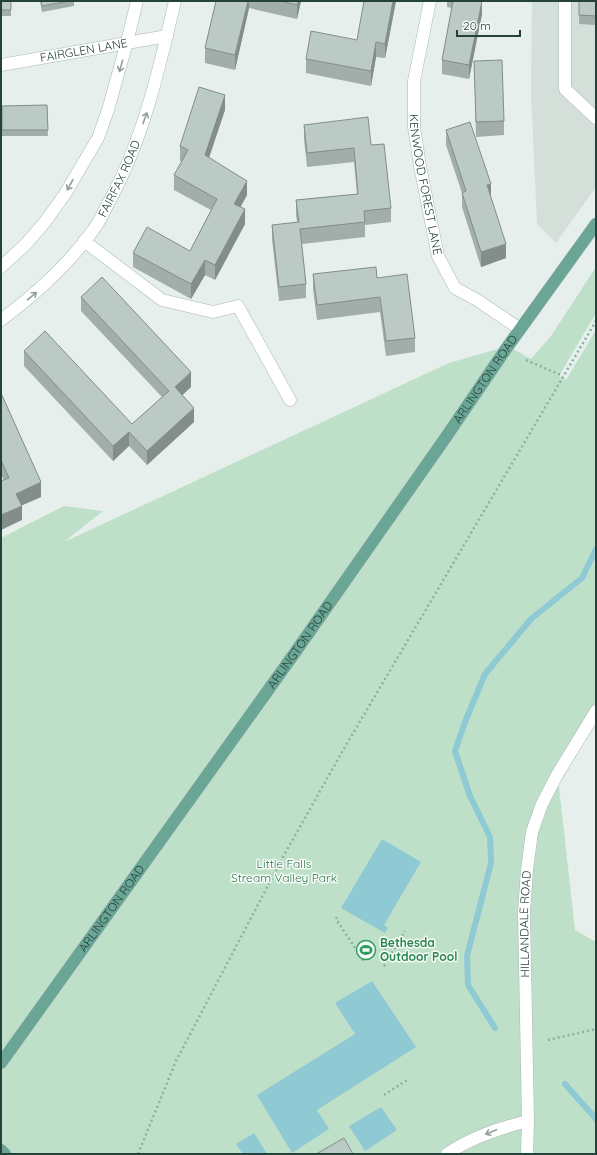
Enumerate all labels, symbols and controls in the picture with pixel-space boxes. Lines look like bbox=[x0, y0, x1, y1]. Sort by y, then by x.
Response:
scale bar bbox=[457, 12, 520, 38]
text: 20 m bbox=[463, 18, 491, 33]
street label: FAIRGLEN LANE bbox=[39, 35, 129, 65]
one-way arrow bbox=[116, 59, 124, 72]
one-way arrow bbox=[141, 112, 149, 124]
street label: KENWOOD FOREST LANE bbox=[407, 114, 446, 256]
street label: FAIRFAX ROAD bbox=[94, 138, 143, 220]
one-way arrow bbox=[66, 179, 74, 191]
one-way arrow bbox=[26, 291, 37, 300]
street label: ARLINGTON ROAD bbox=[450, 332, 521, 426]
street label: ARLINGTON ROAD bbox=[264, 598, 336, 691]
park label: Little Falls Stream Valley Park bbox=[231, 856, 337, 885]
street label: ARLINGTON ROAD bbox=[75, 861, 148, 955]
street label: HILLANDALE ROAD bbox=[516, 870, 534, 978]
place label: Bethesda Outdoor Pool bbox=[380, 935, 457, 964]
sports icon: Bethesda Outdoor Pool bbox=[355, 939, 377, 961]
one-way arrow bbox=[485, 1129, 497, 1136]

